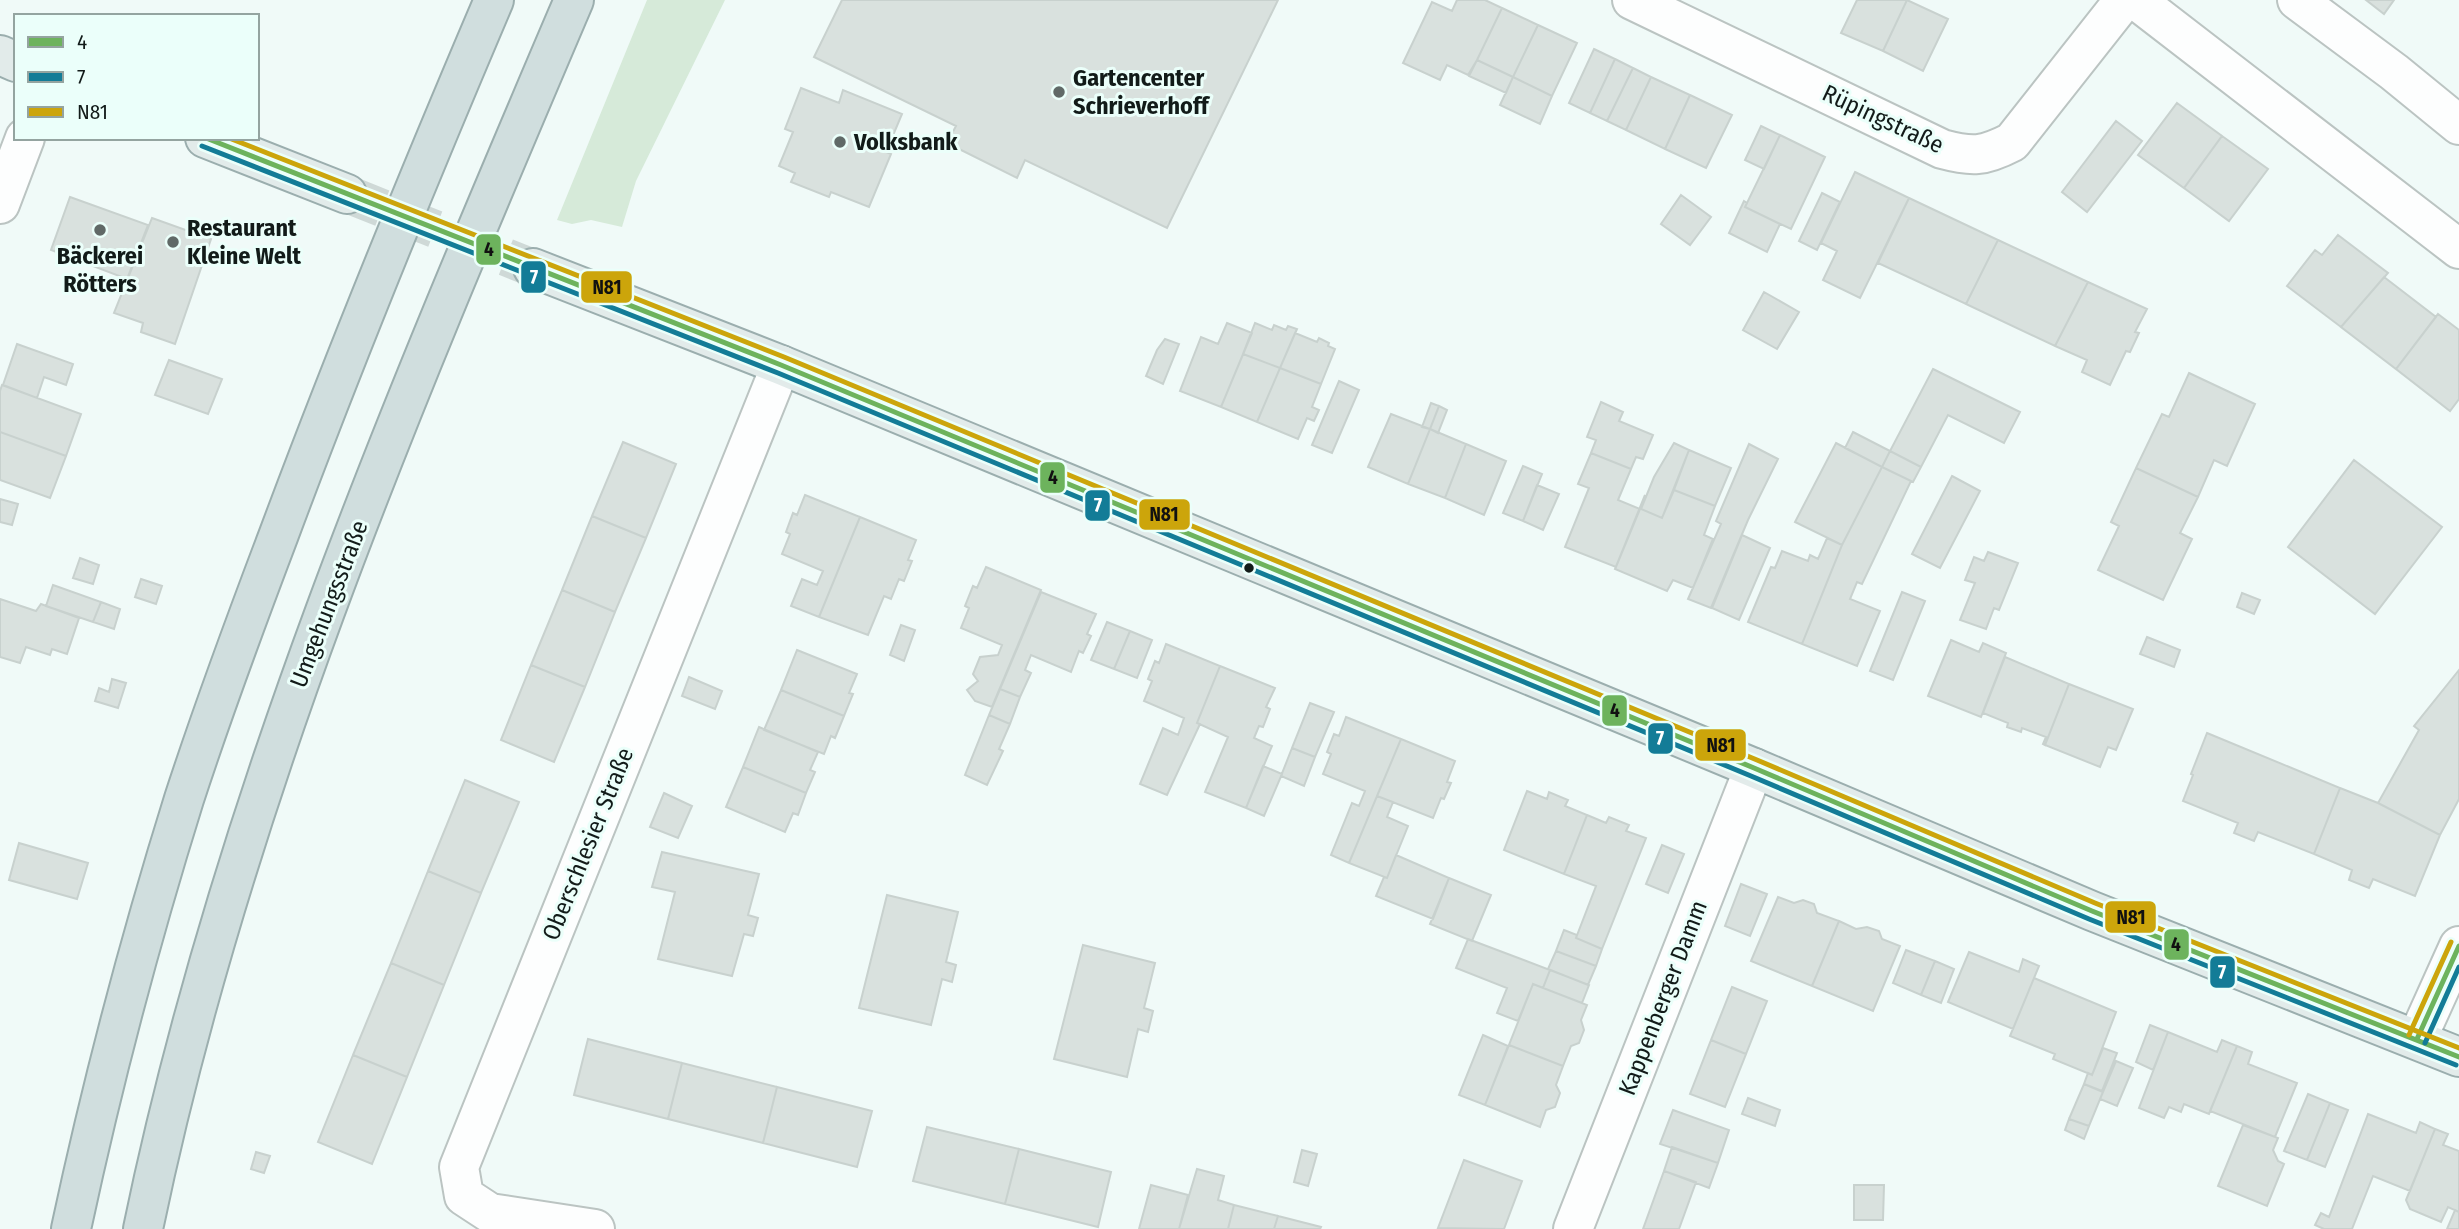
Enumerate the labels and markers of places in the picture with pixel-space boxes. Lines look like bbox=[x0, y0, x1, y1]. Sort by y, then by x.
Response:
place label: Gartencenter Schrieverhoff bbox=[1073, 64, 1211, 120]
marker: Gartencenter Schrieverhoff bbox=[1051, 84, 1067, 100]
place label: Volksbank bbox=[853, 128, 958, 156]
marker: Volksbank bbox=[832, 134, 848, 150]
place label: Restaurant Kleine Welt bbox=[187, 214, 302, 270]
marker: Bäckerei Rötters bbox=[92, 222, 108, 238]
marker: Restaurant Kleine Welt bbox=[165, 234, 181, 250]
place label: Bäckerei Rötters bbox=[57, 242, 143, 298]
unlabelled marker bbox=[1242, 561, 1256, 575]

